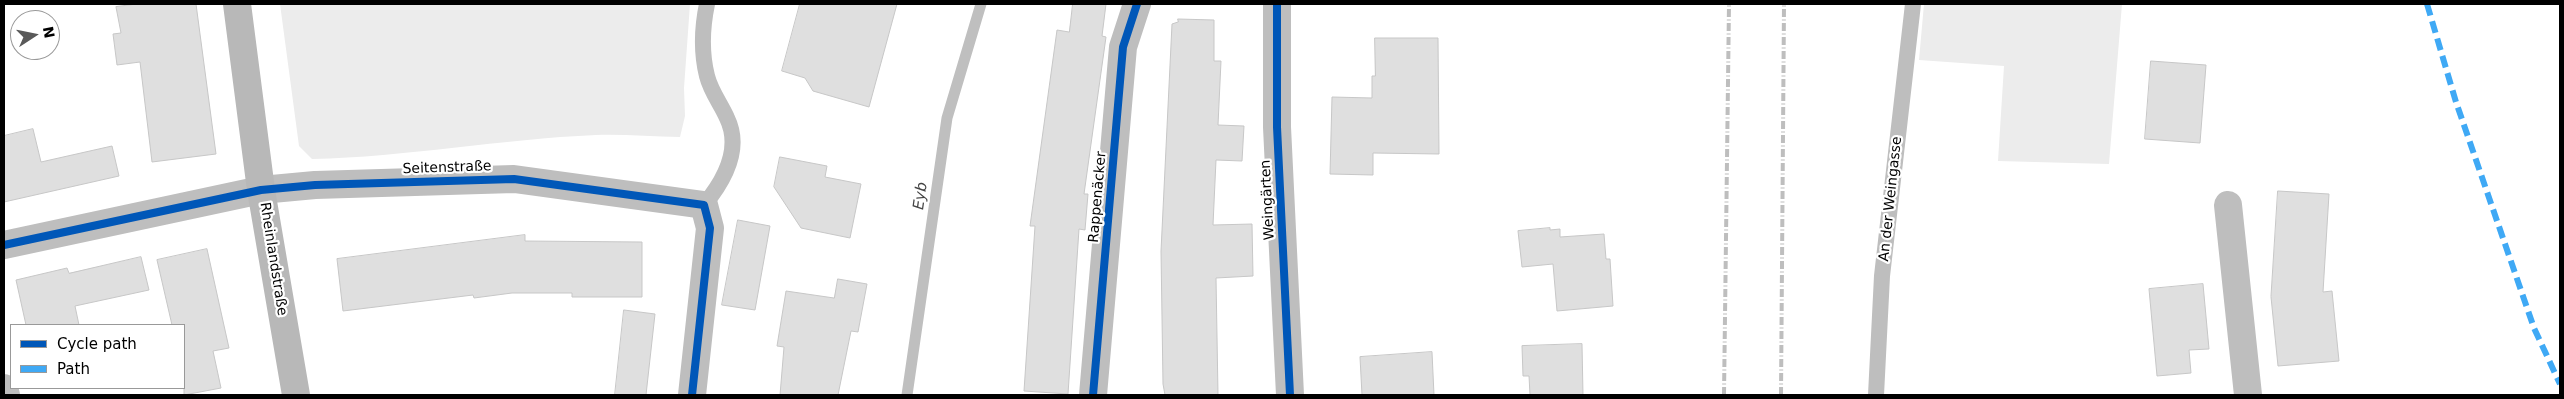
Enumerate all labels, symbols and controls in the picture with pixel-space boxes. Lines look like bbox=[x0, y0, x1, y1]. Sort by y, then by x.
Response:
north arrow bbox=[10, 10, 60, 60]
text: N bbox=[40, 25, 58, 40]
street label: An der Weingasse bbox=[1876, 136, 1906, 262]
street label: Rappenäcker bbox=[1086, 151, 1110, 243]
street label: Seitenstraße bbox=[402, 158, 492, 178]
street label: Weingärten bbox=[1258, 159, 1278, 241]
water label: Eyb bbox=[910, 181, 932, 211]
street label: Rheinlandstraße bbox=[256, 201, 290, 317]
legend bbox=[10, 324, 185, 389]
text: Cycle path bbox=[57, 335, 137, 353]
text: Path bbox=[57, 360, 90, 378]

